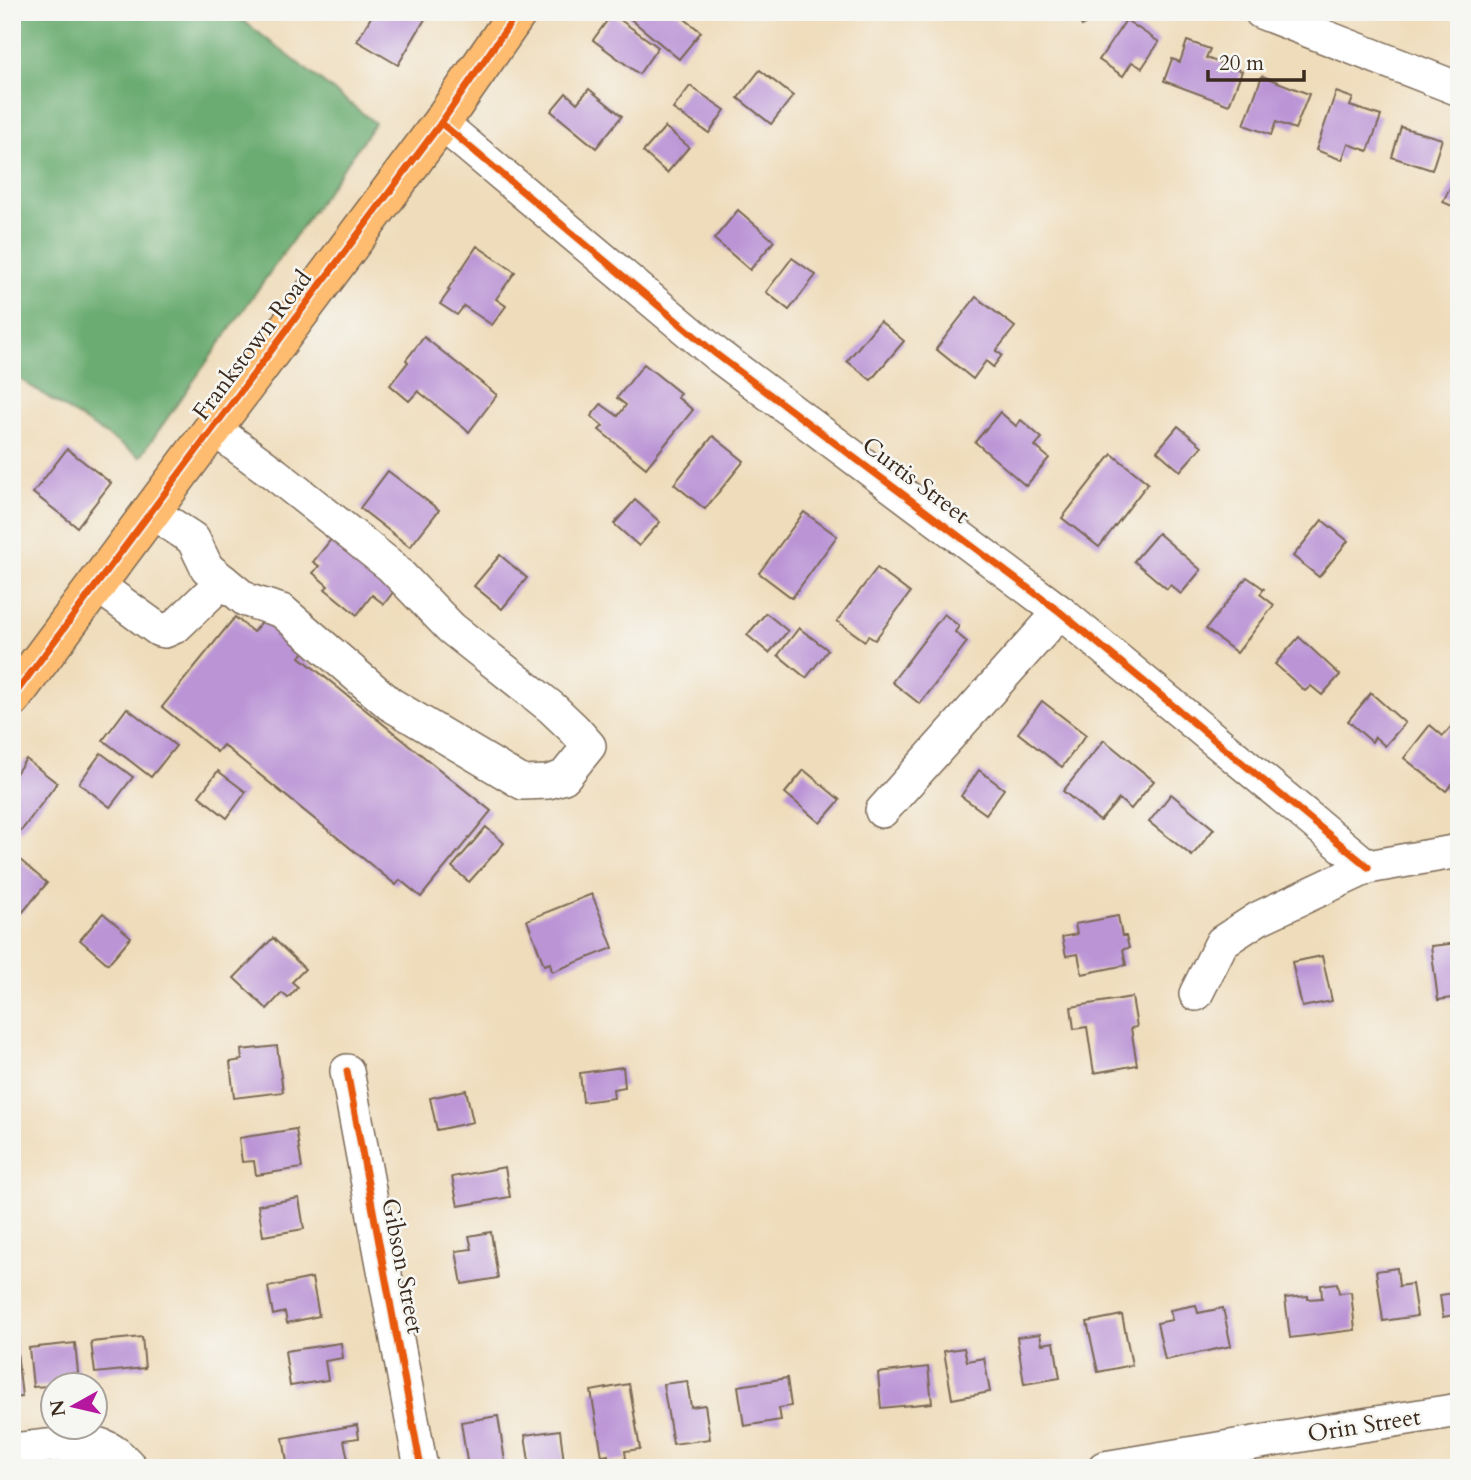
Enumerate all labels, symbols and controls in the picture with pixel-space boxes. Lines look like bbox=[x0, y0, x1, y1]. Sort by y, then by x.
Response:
scale bar bbox=[1208, 38, 1305, 82]
text: 20 m bbox=[1219, 49, 1264, 78]
street label: Frankstown Road bbox=[185, 263, 320, 427]
street label: Curtis Street bbox=[855, 429, 977, 532]
street label: Gibson Street bbox=[373, 1195, 432, 1337]
north arrow bbox=[38, 1372, 108, 1442]
text: N bbox=[44, 1398, 72, 1418]
street label: Orin Street bbox=[1305, 1400, 1423, 1451]

